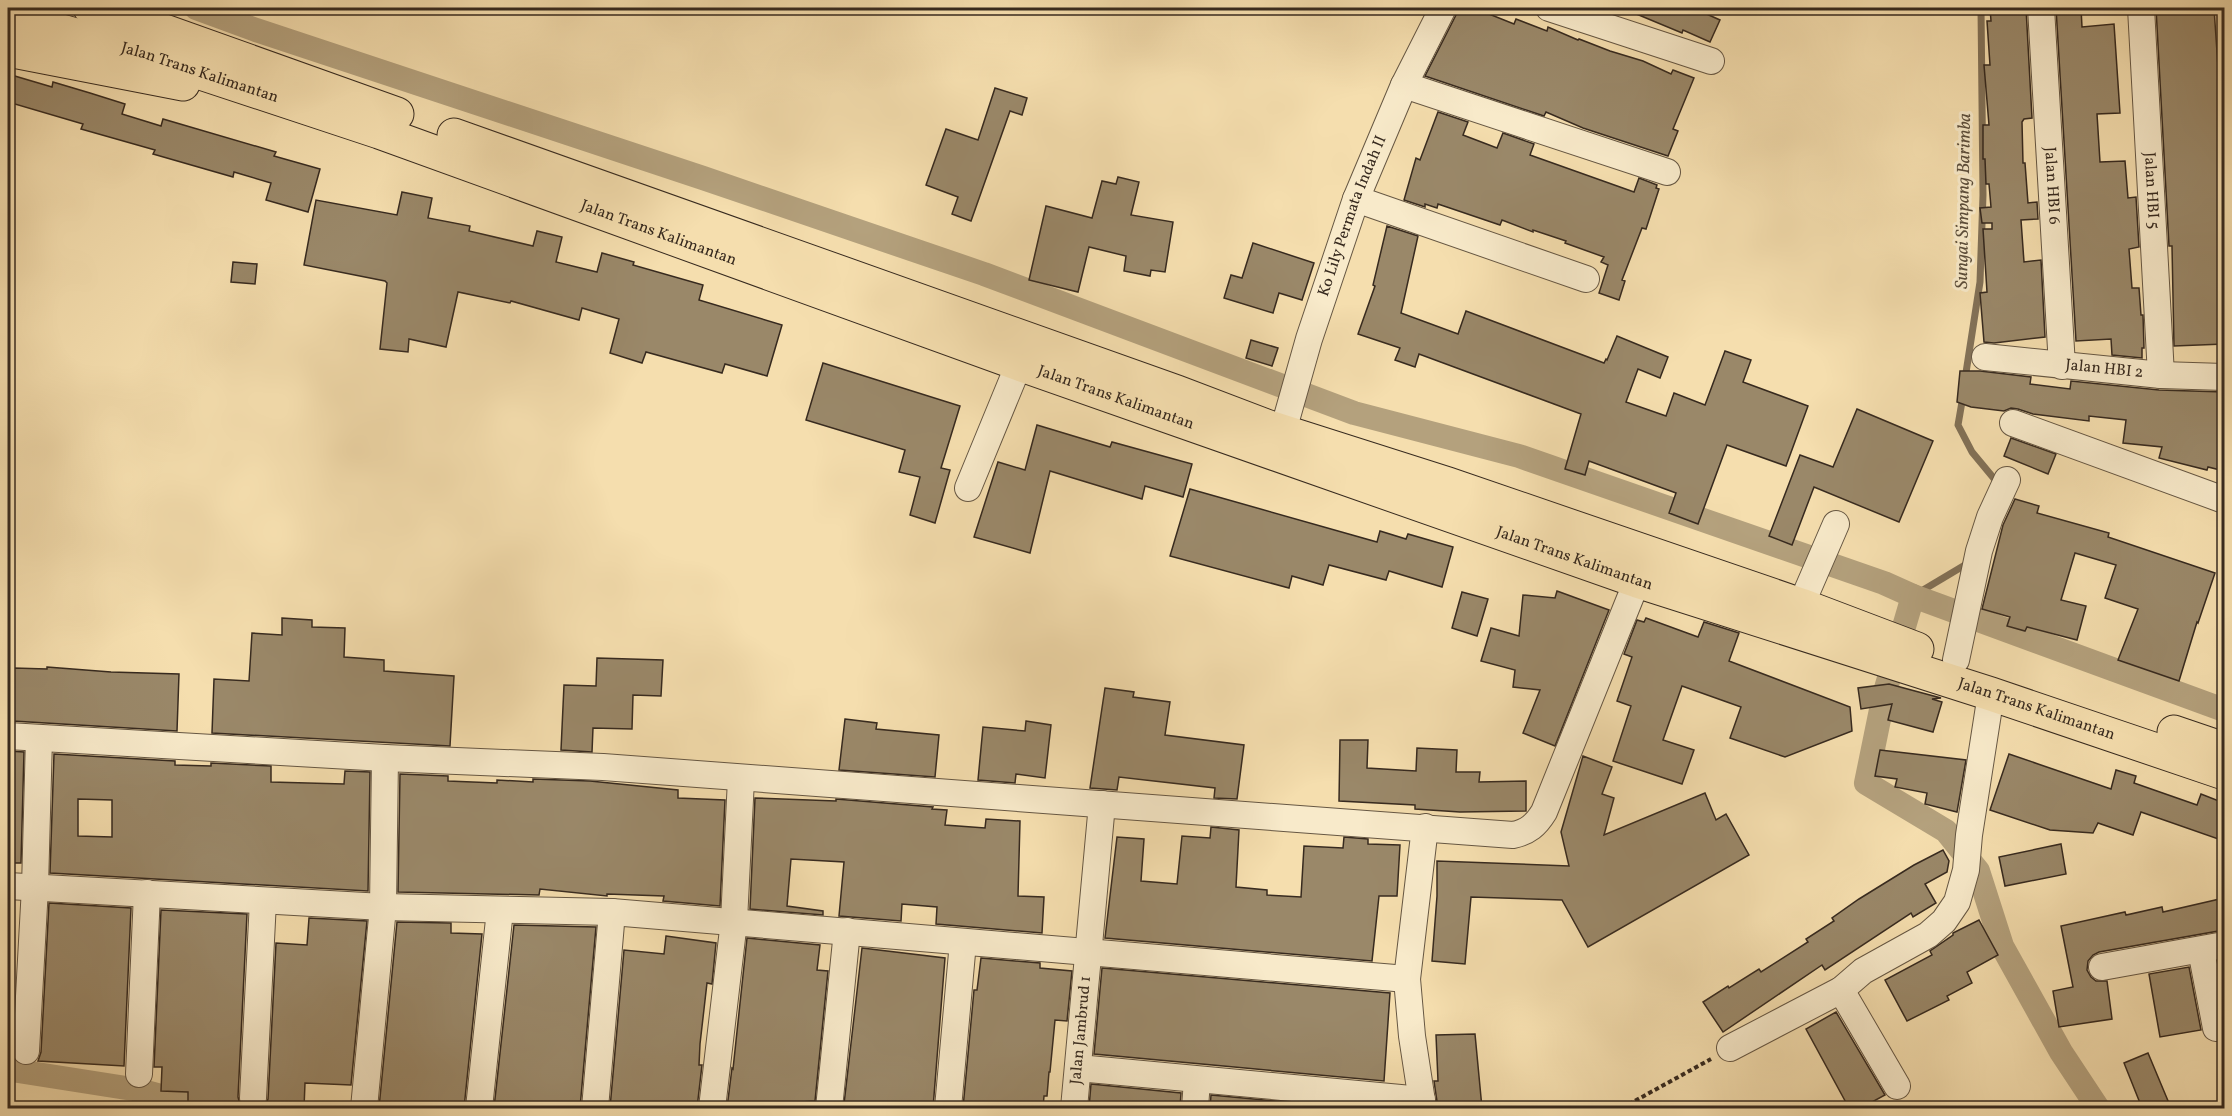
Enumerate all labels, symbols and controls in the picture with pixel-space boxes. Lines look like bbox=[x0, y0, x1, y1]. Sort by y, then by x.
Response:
street label: Jalan Trans Kalimantan bbox=[118, 37, 281, 109]
water label: Sungai Simpang Barimba bbox=[1950, 113, 1978, 289]
street label: Ko Lily Permata Indah II bbox=[1313, 132, 1392, 300]
street label: Jalan HBI 6 bbox=[2038, 146, 2065, 225]
street label: Jalan HBI 5 bbox=[2138, 152, 2164, 230]
street label: Jalan Trans Kalimantan bbox=[577, 195, 740, 272]
street label: Jalan HBI 2 bbox=[2064, 354, 2144, 384]
street label: Jalan Trans Kalimantan bbox=[1034, 360, 1197, 436]
street label: Jalan Trans Kalimantan bbox=[1493, 521, 1655, 596]
street label: Jalan Trans Kalimantan bbox=[1955, 673, 2118, 746]
street label: Jalan Jambrud 1 bbox=[1065, 975, 1097, 1086]

